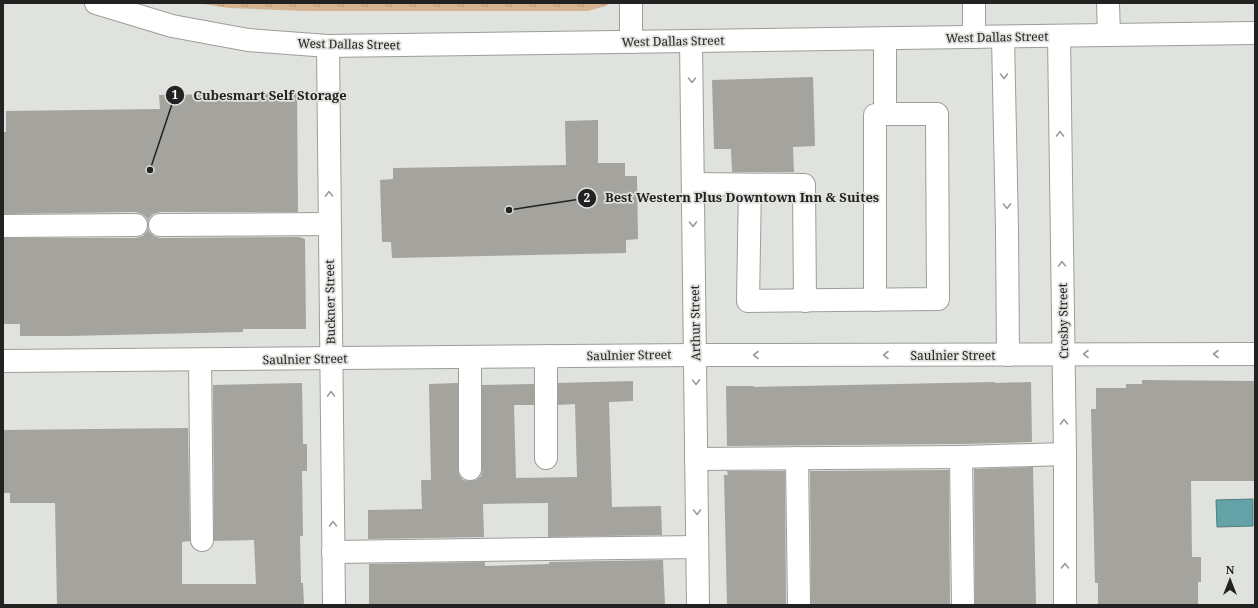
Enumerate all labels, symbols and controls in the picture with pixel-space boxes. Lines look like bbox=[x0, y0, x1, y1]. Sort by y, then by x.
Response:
street label: West Dallas Street bbox=[946, 28, 1048, 46]
street label: West Dallas Street bbox=[622, 32, 724, 50]
street label: West Dallas Street bbox=[298, 35, 400, 53]
one-way arrow bbox=[1000, 73, 1008, 79]
one-way arrow bbox=[688, 77, 696, 83]
callout: Cubesmart Self Storage bbox=[165, 83, 355, 108]
text: 1 bbox=[172, 86, 179, 103]
text: Cubesmart Self Storage bbox=[193, 86, 347, 104]
one-way arrow bbox=[1056, 131, 1064, 137]
callout: Best Western Plus Downtown Inn & Suites bbox=[577, 185, 887, 210]
text: Best Western Plus Downtown Inn & Suites bbox=[605, 188, 879, 206]
text: 2 bbox=[584, 189, 591, 206]
one-way arrow bbox=[325, 191, 333, 197]
one-way arrow bbox=[1003, 203, 1011, 209]
one-way arrow bbox=[689, 221, 697, 227]
street label: Buckner Street bbox=[321, 259, 339, 345]
one-way arrow bbox=[1058, 261, 1066, 267]
street label: Crosby Street bbox=[1054, 283, 1072, 359]
street label: Arthur Street bbox=[686, 285, 704, 361]
street label: Saulnier Street bbox=[586, 346, 672, 364]
street label: Saulnier Street bbox=[911, 347, 995, 364]
street label: Saulnier Street bbox=[262, 350, 348, 368]
one-way arrow bbox=[1083, 350, 1089, 358]
one-way arrow bbox=[1213, 350, 1219, 358]
one-way arrow bbox=[753, 351, 759, 359]
one-way arrow bbox=[883, 351, 889, 359]
one-way arrow bbox=[691, 379, 700, 385]
one-way arrow bbox=[327, 391, 335, 397]
one-way arrow bbox=[1060, 419, 1068, 425]
one-way arrow bbox=[693, 509, 701, 515]
one-way arrow bbox=[329, 521, 337, 527]
north arrow bbox=[1210, 560, 1250, 600]
text: N bbox=[1226, 562, 1235, 577]
one-way arrow bbox=[1061, 563, 1069, 569]

